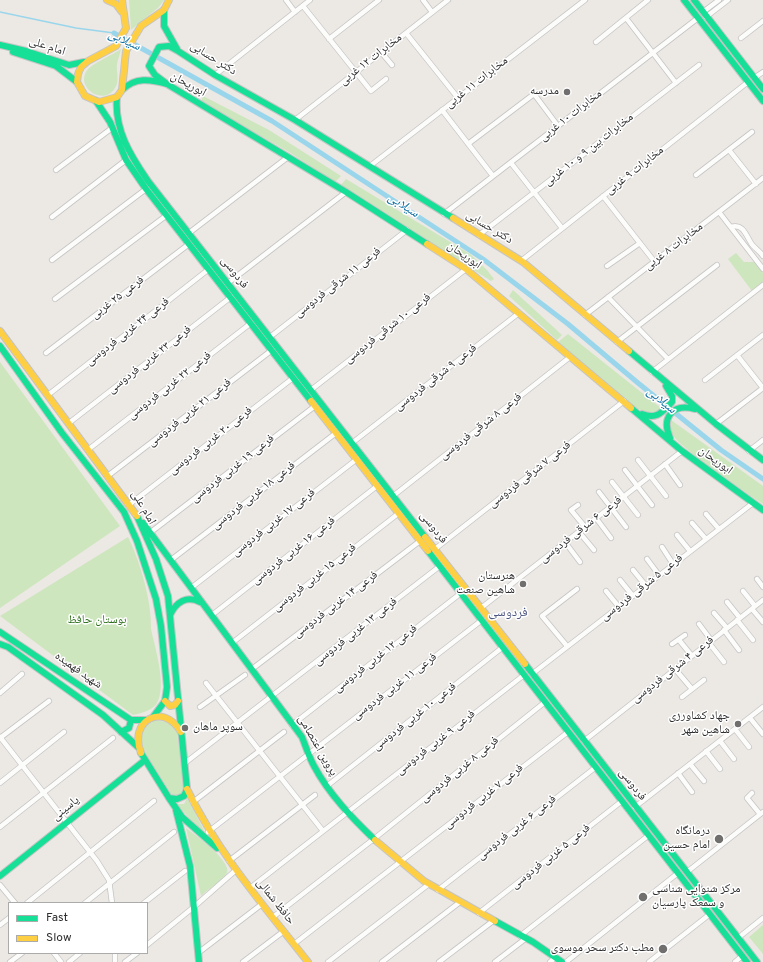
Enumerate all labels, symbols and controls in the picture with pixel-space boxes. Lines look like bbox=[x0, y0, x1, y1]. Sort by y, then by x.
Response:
water label: سیلابی bbox=[105, 27, 143, 55]
street label: مخابرات ۱۲ غربی bbox=[337, 31, 405, 89]
street label: امام علی bbox=[27, 34, 67, 60]
street label: دکتر حسابی bbox=[187, 39, 239, 79]
street label: مخابرات ۱۱ غربی bbox=[443, 54, 511, 112]
street label: ابوریحان bbox=[168, 69, 208, 101]
place label: مدرسه bbox=[530, 85, 559, 99]
street label: مخابرات ۱۰ غربی bbox=[537, 87, 605, 145]
marker: مدرسه bbox=[562, 87, 572, 97]
street label: مخابرات بین ۹ و ۱۰ غربی bbox=[541, 111, 637, 189]
street label: مخابرات ۹ غربی bbox=[603, 144, 667, 198]
water label: سیلابی bbox=[385, 190, 421, 222]
street label: دکتر حسابی bbox=[463, 208, 515, 248]
street label: مخابرات ۸ غربی bbox=[642, 220, 706, 274]
street label: ابوریحان bbox=[444, 239, 484, 273]
street label: فرعی ۱۱ شرقی فردوسی bbox=[292, 245, 384, 321]
street label: فردوسی bbox=[217, 254, 251, 292]
street label: فرعی ۲۵ غربی bbox=[88, 273, 148, 323]
street label: فرعی ۱۰ شرقی فردوسی bbox=[342, 291, 434, 367]
street label: فرعی ۲۴ غربی فردوسی bbox=[83, 295, 173, 369]
street label: فرعی ۲۳ غربی فردوسی bbox=[105, 323, 195, 397]
street label: فرعی ۹ شرقی فردوسی bbox=[392, 341, 480, 415]
street label: فرعی ۲۲ غربی فردوسی bbox=[125, 349, 215, 423]
street label: فرعی ۲۱ غربی فردوسی bbox=[145, 376, 235, 450]
water label: سیلابی bbox=[643, 384, 679, 418]
street label: فرعی ۸ شرقی فردوسی bbox=[437, 390, 525, 464]
street label: فرعی ۲۰ غربی فردوسی bbox=[166, 404, 256, 478]
street label: فرعی ۱۹ غربی فردوسی bbox=[188, 432, 278, 506]
street label: فرعی ۷ شرقی فردوسی bbox=[486, 438, 574, 512]
street label: ابوریحان bbox=[695, 444, 735, 478]
street label: فرعی ۱۸ غربی فردوسی bbox=[209, 459, 299, 533]
street label: فرعی ۱۷ غربی فردوسی bbox=[229, 486, 319, 560]
street label: امام علی bbox=[127, 488, 159, 528]
street label: فرعی ۶ شرقی فردوسی bbox=[537, 493, 625, 567]
street label: فردوسی bbox=[416, 509, 450, 547]
street label: فرعی ۱۶ غربی فردوسی bbox=[249, 514, 339, 588]
street label: فرعی ۱۵ غربی فردوسی bbox=[270, 541, 360, 615]
street label: فرعی ۵ شرقی فردوسی bbox=[598, 551, 686, 625]
street label: فرعی ۱۴ غربی فردوسی bbox=[291, 568, 381, 642]
place label: هنرستان شاهین صنعت bbox=[456, 570, 515, 598]
marker: هنرستان شاهین صنعت bbox=[518, 579, 528, 589]
street label: فرعی ۱۳ غربی فردوسی bbox=[311, 595, 401, 669]
district label: فردوسی bbox=[488, 605, 528, 621]
park label: بوستان حافظ bbox=[67, 614, 127, 628]
street label: فرعی ۱۲ غربی فردوسی bbox=[331, 622, 421, 696]
street label: فرعی ۴ شرقی فردوسی bbox=[629, 633, 717, 707]
street label: شهید فهمیده bbox=[51, 649, 105, 693]
street label: فرعی ۱۱ غربی فردوسی bbox=[350, 650, 440, 724]
street label: فرعی ۱۰ غربی فردوسی bbox=[370, 680, 460, 754]
street label: فرعی ۹ غربی فردوسی bbox=[393, 707, 479, 779]
place label: جهاد کشاورزی شاهین شهر bbox=[669, 710, 730, 738]
street label: پروین اعتصامی bbox=[294, 713, 340, 779]
marker: جهاد کشاورزی شاهین شهر bbox=[733, 719, 743, 729]
place label: سوپر ماهان bbox=[193, 721, 243, 735]
marker: سوپر ماهان bbox=[180, 723, 190, 733]
street label: فرعی ۸ غربی فردوسی bbox=[418, 734, 502, 806]
street label: فرعی ۷ غربی فردوسی bbox=[441, 761, 527, 833]
street label: فردوسی bbox=[615, 766, 649, 804]
street label: فرعی ۶ غربی فردوسی bbox=[474, 792, 560, 864]
street label: یاسینی bbox=[49, 794, 83, 824]
street label: فرعی ۵ غربی فردوسی bbox=[508, 821, 594, 893]
place label: درمانگاه امام حسین bbox=[663, 825, 710, 853]
marker: درمانگاه امام حسین bbox=[713, 833, 725, 845]
street label: حافظ شمالی bbox=[253, 876, 297, 928]
place label: مرکز شنوایی شناسی و سمعک پارسیان bbox=[652, 883, 741, 911]
marker: مرکز شنوایی شناسی و سمعک پارسیان bbox=[637, 891, 649, 903]
legend bbox=[8, 902, 148, 954]
text: Fast bbox=[46, 910, 68, 926]
text: Slow bbox=[46, 930, 72, 946]
place label: مطب دکتر سحر موسوی bbox=[551, 942, 654, 956]
marker: مطب دکتر سحر موسوی bbox=[657, 943, 669, 955]

